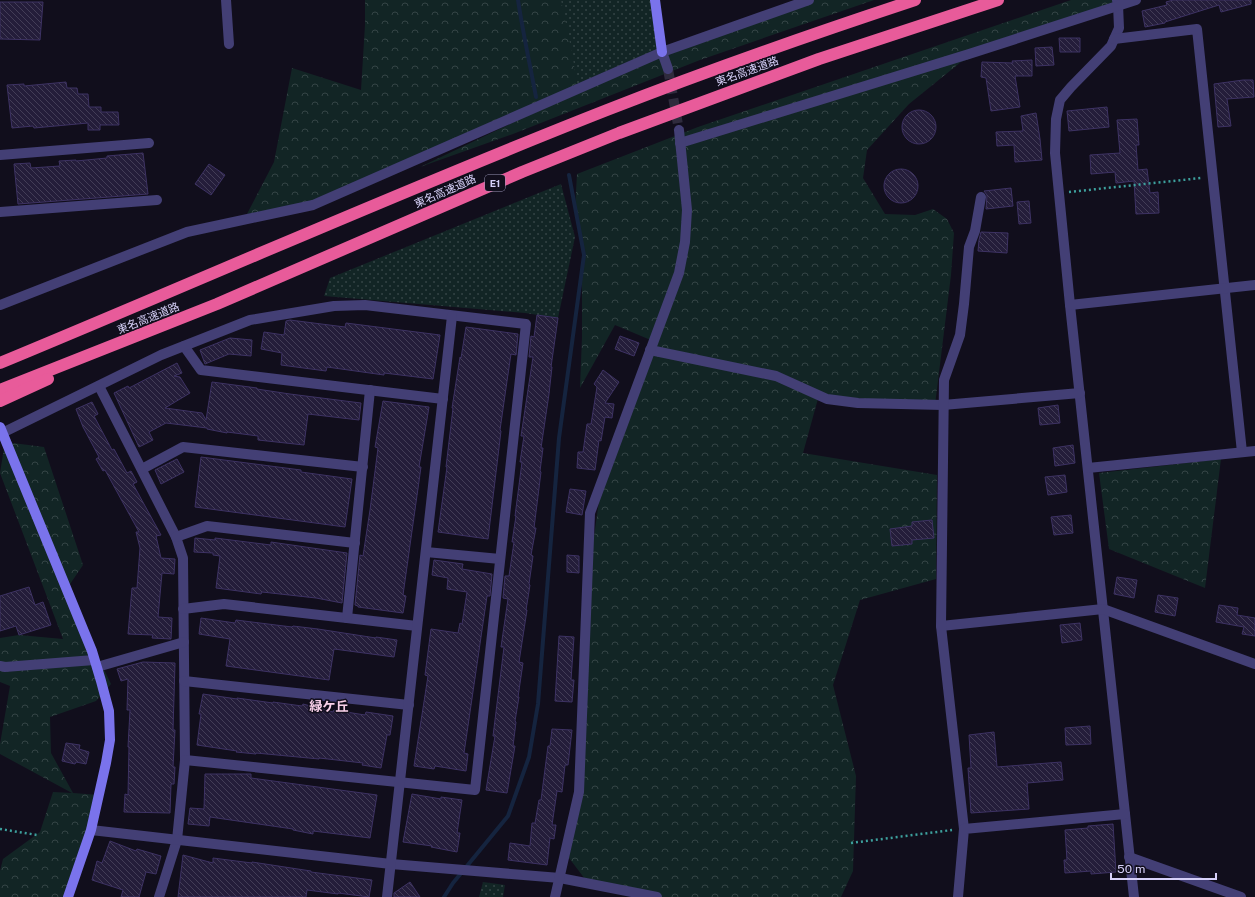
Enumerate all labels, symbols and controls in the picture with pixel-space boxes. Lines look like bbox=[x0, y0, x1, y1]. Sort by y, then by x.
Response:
street label: 東名高速道路 bbox=[714, 54, 780, 88]
street label: 東名高速道路 bbox=[412, 172, 478, 210]
road number: E1 bbox=[485, 175, 505, 191]
street label: 東名高速道路 bbox=[115, 300, 181, 336]
district label: 緑ケ丘 bbox=[308, 699, 349, 714]
scale bar bbox=[1111, 855, 1216, 881]
text: 50 m bbox=[1117, 862, 1145, 876]

